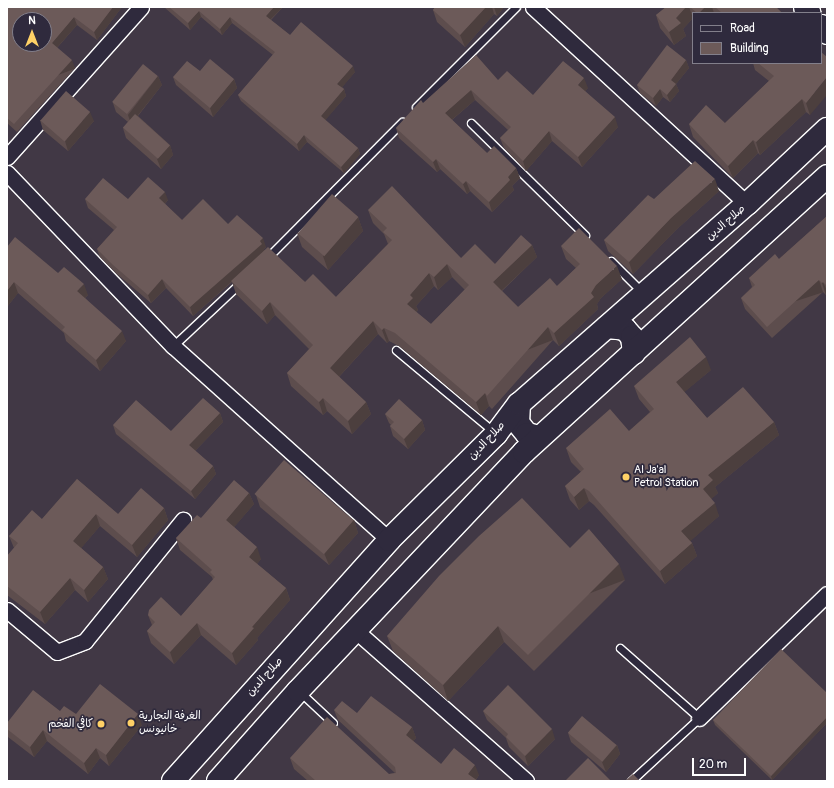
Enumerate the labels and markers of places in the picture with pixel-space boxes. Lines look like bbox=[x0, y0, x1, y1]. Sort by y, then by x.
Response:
place label: Al Ja'al Petrol Station bbox=[634, 464, 699, 490]
marker: Al Ja'al Petrol Station bbox=[621, 472, 631, 482]
place label: الغرفة التجارية خانيونس bbox=[139, 710, 201, 736]
place label: كافي الفخم bbox=[48, 717, 93, 731]
marker: الغرفة التجارية خانيونس bbox=[126, 718, 136, 728]
marker: كافي الفخم bbox=[96, 719, 106, 729]

